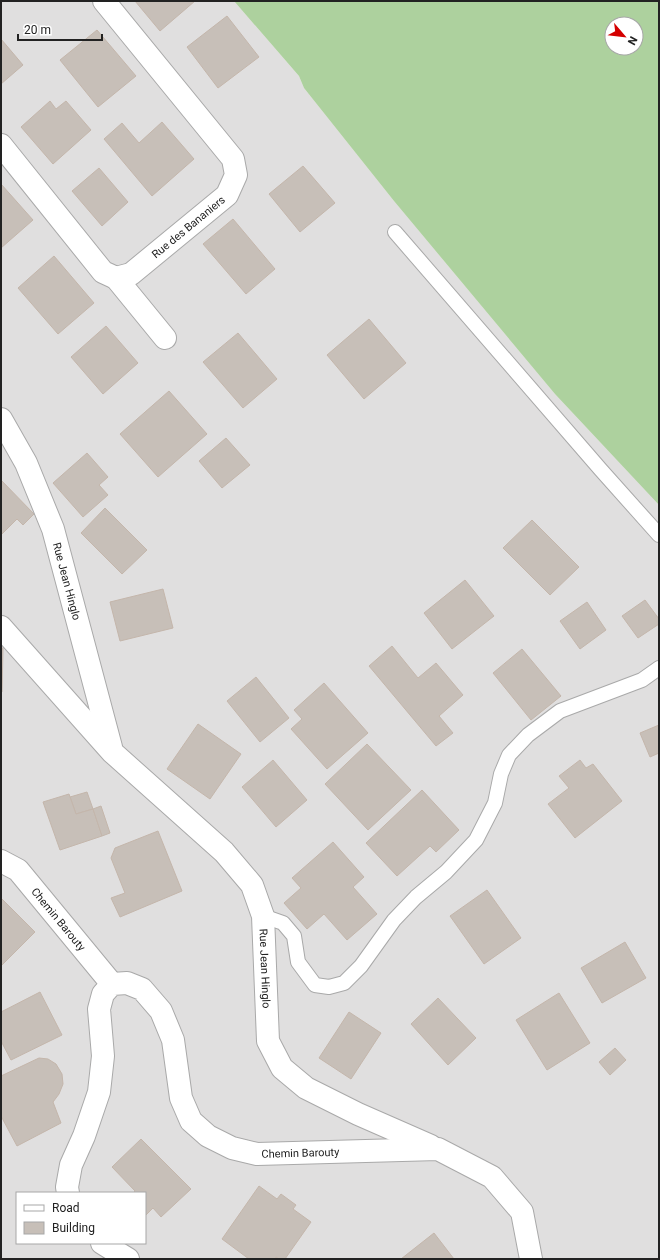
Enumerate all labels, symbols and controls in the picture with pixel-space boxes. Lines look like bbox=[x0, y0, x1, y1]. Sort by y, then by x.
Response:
scale bar bbox=[18, 16, 102, 42]
north arrow bbox=[604, 16, 644, 56]
text: 20 m bbox=[24, 23, 51, 37]
text: N bbox=[625, 34, 640, 47]
street label: Rue des Bananiers bbox=[149, 193, 228, 261]
street label: Rue Jean Hinglo bbox=[50, 541, 83, 622]
street label: Chemin Barouty bbox=[28, 885, 88, 954]
street label: Rue Jean Hinglo bbox=[257, 928, 273, 1009]
street label: Chemin Barouty bbox=[261, 1146, 340, 1161]
legend bbox=[16, 1192, 146, 1244]
text: Road bbox=[52, 1201, 80, 1215]
text: Building bbox=[52, 1221, 95, 1235]

